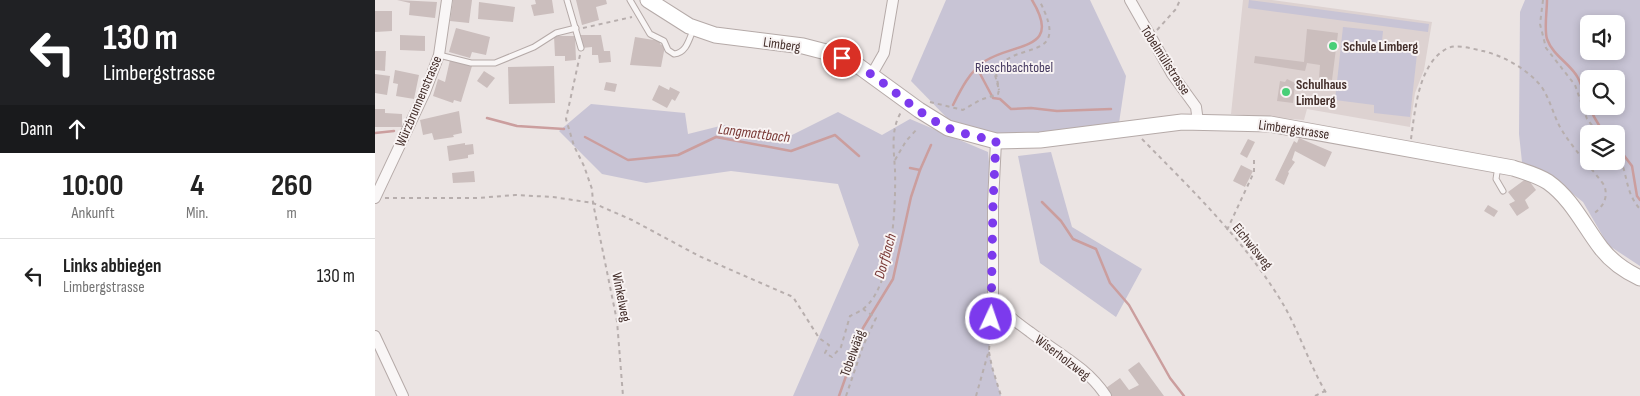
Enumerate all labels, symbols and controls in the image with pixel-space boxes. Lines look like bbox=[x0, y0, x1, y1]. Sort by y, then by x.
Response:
map controls bbox=[1580, 15, 1625, 170]
button: sound bbox=[1580, 15, 1625, 60]
text: 130 m bbox=[103, 17, 178, 60]
icon: left bbox=[20, 20, 85, 85]
street label: Tobelmülistrasse bbox=[1137, 23, 1194, 98]
street label: Limberg bbox=[762, 33, 802, 56]
pin bbox=[821, 37, 863, 79]
place label: Schule Limberg bbox=[1343, 38, 1418, 55]
marker: Schule Limberg bbox=[1327, 40, 1339, 52]
icon: arrive bbox=[828, 44, 856, 72]
street label: Würzbrunnenstrasse bbox=[392, 53, 445, 149]
park label: Rieschbachtobel bbox=[975, 59, 1053, 76]
text: Limbergstrasse bbox=[103, 60, 215, 87]
button: search bbox=[1580, 70, 1625, 115]
place label: Schulhaus Limberg bbox=[1296, 76, 1347, 109]
marker: Schulhaus Limberg bbox=[1280, 86, 1292, 98]
icon: ahead bbox=[63, 115, 91, 143]
street label: Limbergstrasse bbox=[1257, 116, 1330, 143]
text: Dann bbox=[20, 118, 53, 141]
water label: Langmattbach bbox=[717, 120, 791, 147]
button: layers bbox=[1580, 125, 1625, 170]
text: 10:00 bbox=[63, 168, 123, 204]
text: 4 bbox=[190, 168, 204, 204]
text: 260 bbox=[271, 168, 312, 204]
text: Ankunft bbox=[71, 204, 115, 223]
text: Min. bbox=[186, 204, 208, 223]
text: m bbox=[287, 204, 297, 223]
street label: Eichwisweg bbox=[1229, 220, 1277, 273]
water label: Dorfbach bbox=[870, 231, 901, 281]
text: Links abbiegen bbox=[63, 255, 161, 278]
icon: left bbox=[20, 262, 48, 290]
text: 130 m bbox=[317, 265, 355, 288]
street label: Winkelweg bbox=[608, 271, 635, 324]
text: Limbergstrasse bbox=[63, 278, 145, 297]
position arrow bbox=[964, 292, 1016, 344]
street label: Tobelwääg bbox=[836, 327, 869, 379]
street label: Wiserholzweg bbox=[1032, 331, 1094, 384]

